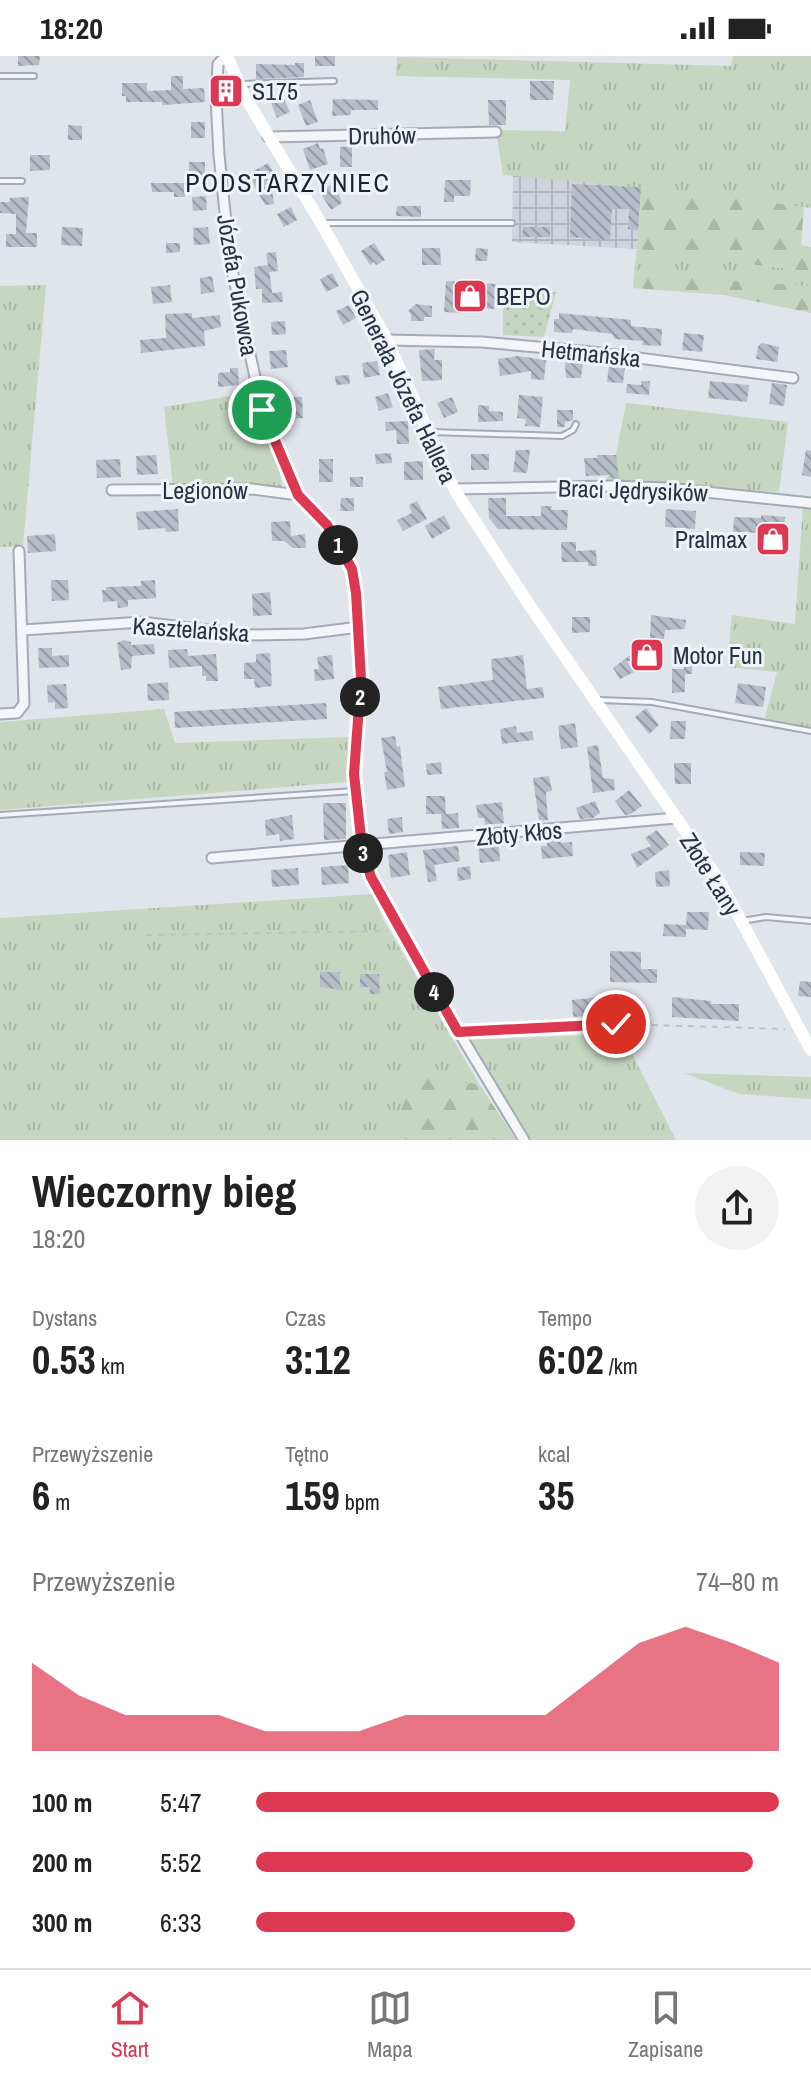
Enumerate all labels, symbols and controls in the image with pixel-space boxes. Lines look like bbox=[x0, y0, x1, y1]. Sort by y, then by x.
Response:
text: 18:20 bbox=[40, 8, 103, 48]
building icon: S175 bbox=[207, 72, 245, 110]
place label: S175 bbox=[252, 75, 298, 107]
street label: Druhów bbox=[348, 118, 417, 152]
district label: PODSTARZYNIEC bbox=[185, 165, 391, 200]
street label: Józefa Pukowca bbox=[210, 212, 266, 358]
shop icon: BEPO bbox=[451, 277, 489, 315]
place label: BEPO bbox=[496, 280, 551, 312]
street label: Generała Józefa Hallera bbox=[343, 284, 465, 488]
street label: Hetmańska bbox=[540, 332, 642, 374]
pin bbox=[228, 376, 296, 444]
icon: arrive bbox=[240, 388, 284, 432]
street label: Braci Jędrysików bbox=[558, 471, 709, 509]
street label: Legionów bbox=[162, 474, 248, 506]
shop icon: Pralmax bbox=[754, 520, 792, 558]
place label: Pralmax bbox=[675, 523, 747, 555]
pin: 1 bbox=[318, 525, 358, 565]
text: 1 bbox=[333, 530, 343, 560]
street label: Kasztelańska bbox=[131, 609, 251, 649]
shop icon: Motor Fun bbox=[628, 636, 666, 674]
place label: Motor Fun bbox=[673, 639, 763, 671]
pin: 2 bbox=[340, 677, 380, 717]
text: 2 bbox=[355, 682, 365, 712]
street label: Złoty Kłos bbox=[475, 813, 563, 853]
street label: Złote Łany bbox=[673, 827, 749, 922]
pin: 3 bbox=[343, 833, 383, 873]
text: 3 bbox=[358, 838, 368, 868]
pin: 4 bbox=[414, 972, 454, 1012]
text: 4 bbox=[429, 977, 439, 1007]
pin bbox=[582, 990, 650, 1058]
icon: check bbox=[594, 1002, 638, 1046]
text: Wieczorny bieg bbox=[32, 1161, 296, 1221]
button: share bbox=[695, 1166, 779, 1250]
text: 18:20 bbox=[32, 1221, 85, 1256]
text: Dystans bbox=[32, 1303, 97, 1333]
text: Czas bbox=[285, 1303, 326, 1333]
text: Tempo bbox=[538, 1303, 592, 1333]
text: 0.53 bbox=[32, 1333, 96, 1386]
text: 3:12 bbox=[285, 1333, 351, 1386]
text: 6:02 bbox=[538, 1333, 604, 1386]
text: km bbox=[96, 1351, 125, 1381]
text: /km bbox=[604, 1351, 638, 1381]
text: Przewyższenie bbox=[32, 1439, 153, 1469]
text: Tętno bbox=[285, 1439, 329, 1469]
text: kcal bbox=[538, 1439, 570, 1469]
text: 6 bbox=[32, 1469, 50, 1522]
text: 159 bbox=[285, 1469, 340, 1522]
text: 35 bbox=[538, 1469, 574, 1522]
text: m bbox=[50, 1487, 70, 1517]
text: bpm bbox=[340, 1487, 380, 1517]
text: Przewyższenie bbox=[32, 1564, 175, 1599]
text: 74–80 m bbox=[696, 1564, 779, 1599]
text: 100 m bbox=[32, 1785, 92, 1820]
text: 5:47 bbox=[160, 1785, 202, 1820]
text: 200 m bbox=[32, 1845, 92, 1880]
text: 5:52 bbox=[160, 1845, 202, 1880]
text: 300 m bbox=[32, 1905, 92, 1940]
text: 6:33 bbox=[160, 1905, 202, 1940]
tab: Start bbox=[108, 1986, 152, 2064]
tab: Mapa bbox=[367, 1986, 412, 2064]
tab: Zapisane bbox=[628, 1986, 703, 2064]

